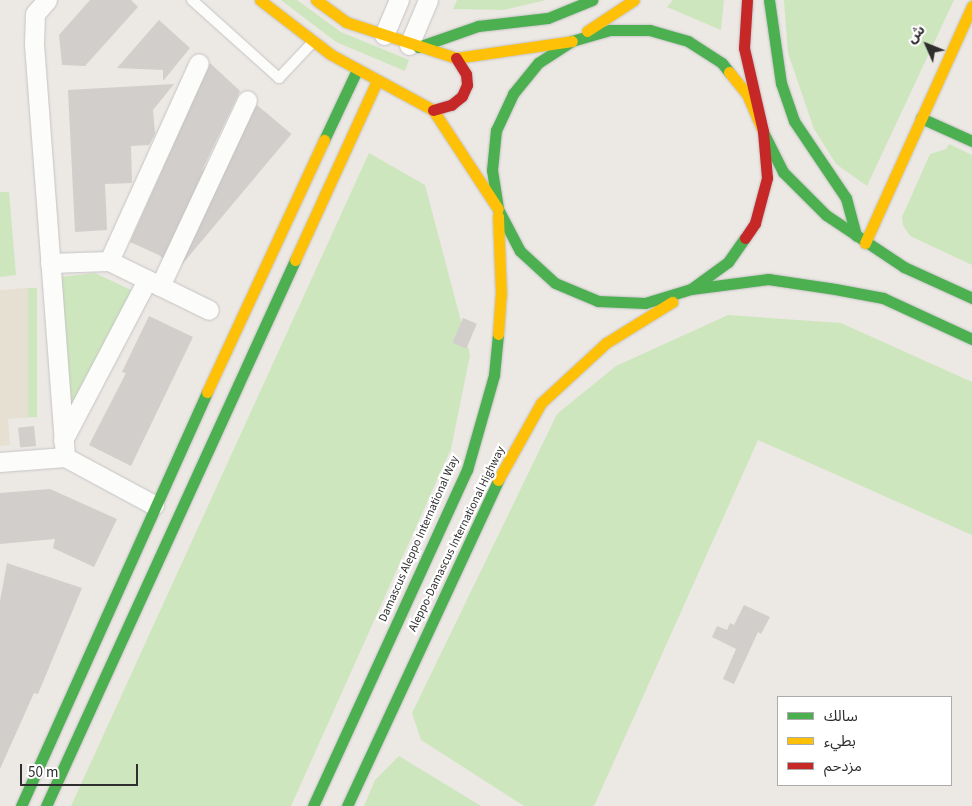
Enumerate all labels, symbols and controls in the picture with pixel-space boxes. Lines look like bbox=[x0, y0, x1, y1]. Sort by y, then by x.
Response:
north arrow bbox=[902, 20, 952, 70]
text: ش bbox=[902, 21, 930, 48]
street label: Aleppo-Damascus International Highway bbox=[406, 444, 508, 634]
street label: Damascus Aleppo International Way bbox=[376, 454, 462, 624]
legend bbox=[777, 696, 952, 786]
text: سالك bbox=[824, 706, 858, 727]
text: بطيء bbox=[824, 731, 856, 752]
scale bar bbox=[22, 754, 140, 786]
text: مزدحم bbox=[824, 756, 862, 777]
text: 50 m bbox=[28, 762, 58, 783]

